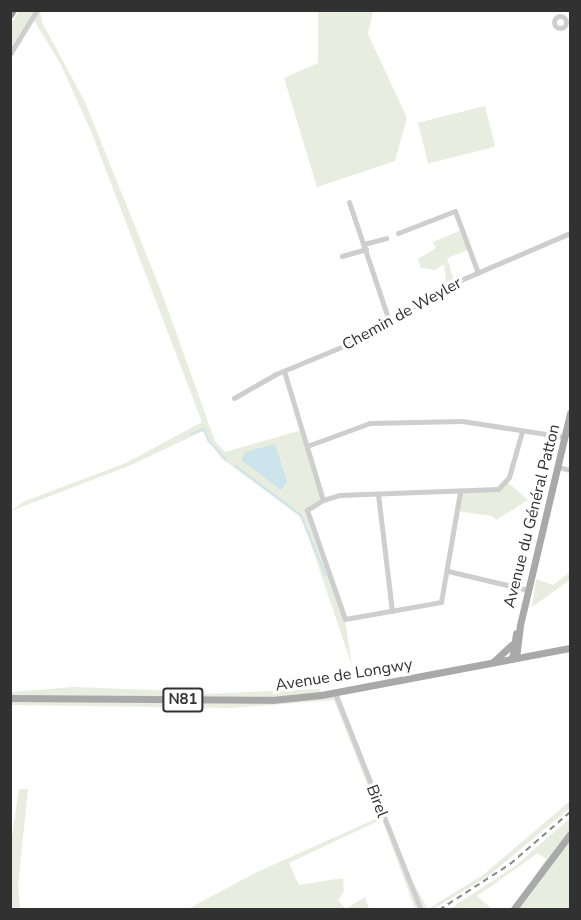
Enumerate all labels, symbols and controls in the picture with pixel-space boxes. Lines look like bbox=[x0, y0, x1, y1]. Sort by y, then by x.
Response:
street label: Chemin de Weyler bbox=[339, 273, 465, 355]
street label: Avenue du Général Patton bbox=[500, 422, 564, 610]
street label: Avenue de Longwy bbox=[274, 655, 414, 695]
road number: N81 bbox=[162, 688, 204, 712]
street label: Birel bbox=[362, 782, 392, 820]

